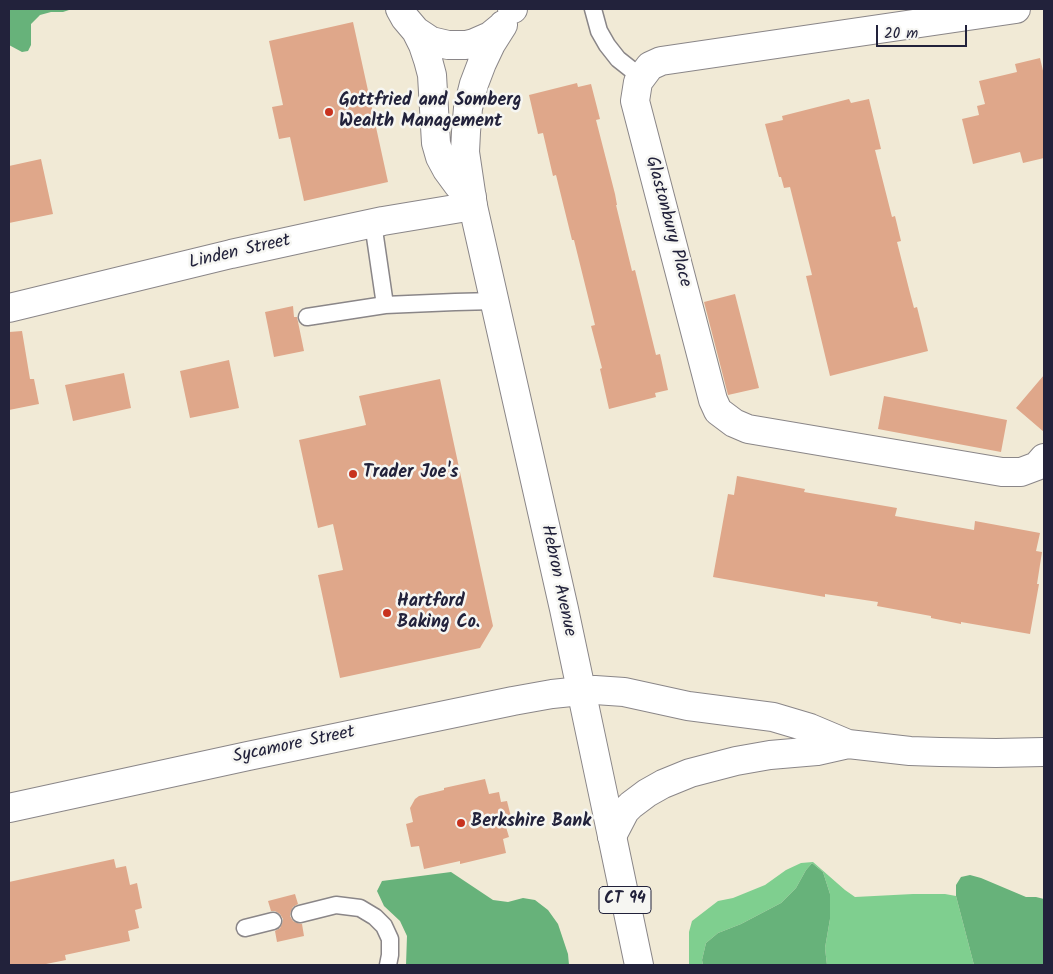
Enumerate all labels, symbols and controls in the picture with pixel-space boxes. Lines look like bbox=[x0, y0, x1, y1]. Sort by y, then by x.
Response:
scale bar bbox=[878, 15, 969, 47]
text: 20 m bbox=[884, 22, 918, 46]
place label: Gottfried and Somberg Wealth Management bbox=[339, 91, 521, 134]
marker: Gottfried and Somberg Wealth Management bbox=[323, 106, 335, 118]
street label: Glastonbury Place bbox=[639, 154, 695, 290]
street label: Linden Street bbox=[187, 231, 293, 275]
place label: Trader Joe's bbox=[363, 463, 459, 485]
marker: Trader Joe's bbox=[347, 468, 359, 480]
street label: Hebron Avenue bbox=[535, 523, 579, 639]
place label: Hartford Baking Co. bbox=[397, 592, 480, 634]
marker: Hartford Baking Co. bbox=[381, 607, 393, 619]
street label: Sycamore Street bbox=[231, 723, 357, 769]
place label: Berkshire Bank bbox=[471, 812, 591, 834]
marker: Berkshire Bank bbox=[455, 817, 467, 829]
road number: CT 94 bbox=[599, 886, 651, 914]

